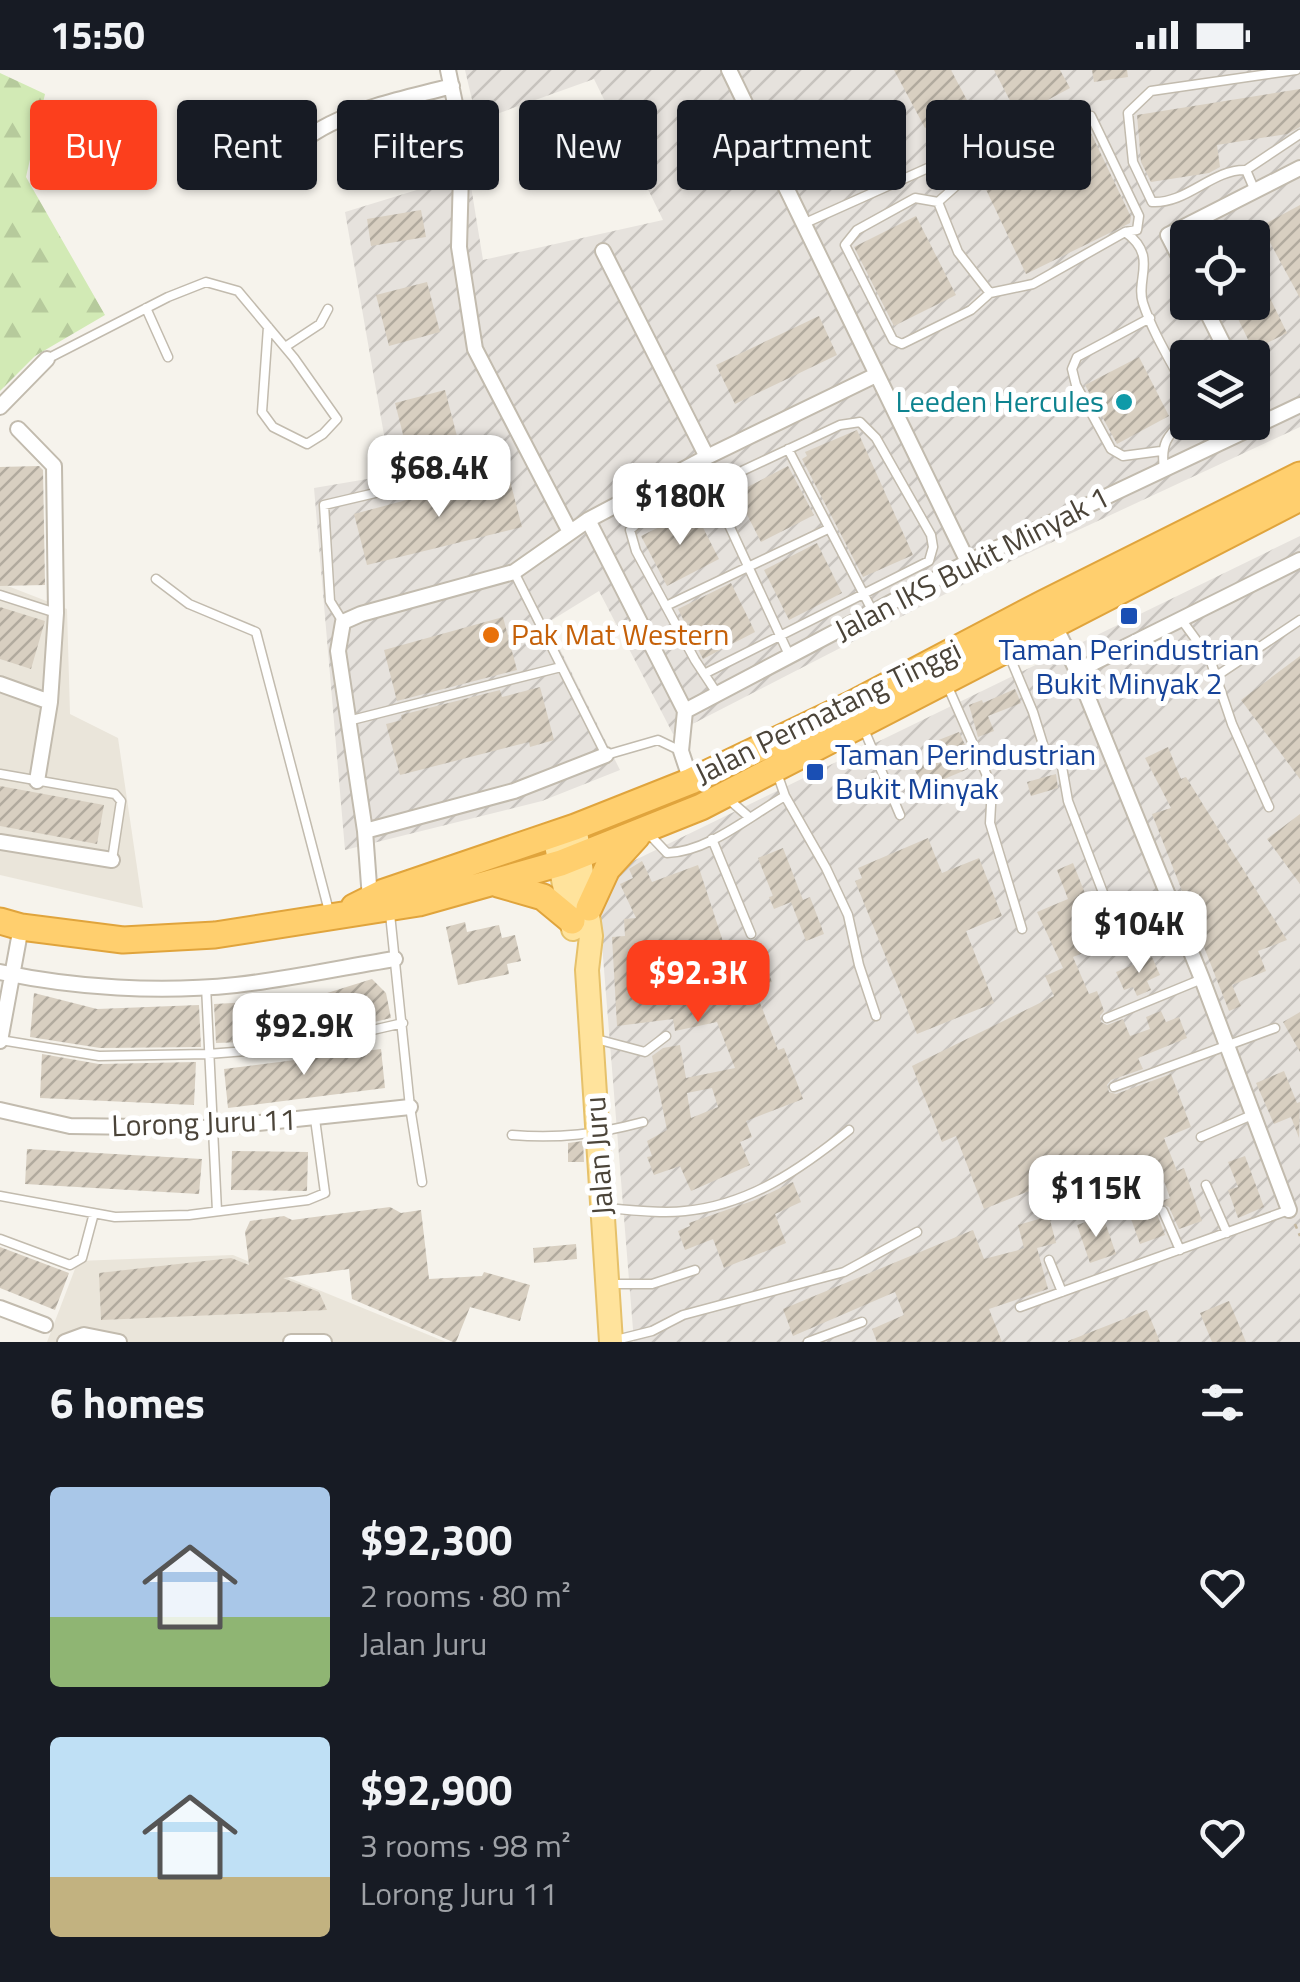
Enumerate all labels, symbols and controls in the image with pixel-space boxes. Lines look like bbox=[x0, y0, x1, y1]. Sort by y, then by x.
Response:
text: 15:50 bbox=[50, 6, 145, 64]
chip: Buy bbox=[30, 100, 157, 190]
chip: Rent bbox=[177, 100, 317, 190]
chip: Filters bbox=[337, 100, 499, 190]
chip: New bbox=[519, 100, 657, 190]
chip: Apartment bbox=[677, 100, 906, 190]
chip: House bbox=[926, 100, 1091, 190]
map controls bbox=[1170, 220, 1270, 440]
button: locate bbox=[1170, 220, 1270, 320]
button: layers bbox=[1170, 340, 1270, 440]
place label: Leeden Hercules bbox=[895, 378, 1104, 424]
marker: Leeden Hercules bbox=[1113, 391, 1135, 413]
pin: $68.4K bbox=[358, 435, 520, 520]
text: $68.4K bbox=[390, 443, 488, 491]
pin: $180K bbox=[610, 463, 750, 548]
text: $180K bbox=[635, 471, 725, 519]
street label: Jalan IKS Bukit Minyak 1 bbox=[826, 474, 1117, 652]
marker: Taman Perindustrian Bukit Minyak 2 bbox=[1118, 605, 1140, 627]
place label: Pak Mat Western bbox=[511, 611, 729, 657]
marker: Pak Mat Western bbox=[480, 624, 502, 646]
place label: Taman Perindustrian Bukit Minyak 2 bbox=[998, 626, 1260, 706]
street label: Jalan Permatang Tinggi bbox=[687, 627, 969, 796]
place label: Taman Perindustrian Bukit Minyak bbox=[835, 731, 1096, 811]
marker: Taman Perindustrian Bukit Minyak bbox=[804, 761, 826, 783]
pin: $104K bbox=[1069, 891, 1209, 976]
text: $104K bbox=[1094, 899, 1184, 947]
pin: $92.3K bbox=[617, 940, 779, 1025]
text: $92.3K bbox=[649, 948, 747, 996]
pin: $92.9K bbox=[223, 993, 385, 1078]
text: $92.9K bbox=[255, 1001, 353, 1049]
street label: Jalan Juru bbox=[571, 1095, 625, 1217]
street label: Lorong Juru 11 bbox=[111, 1096, 297, 1148]
pin: $115K bbox=[1026, 1155, 1166, 1240]
text: $115K bbox=[1051, 1163, 1141, 1211]
text: 6 homes bbox=[50, 1370, 205, 1434]
icon: filters bbox=[1195, 1375, 1250, 1430]
text: $92,300 bbox=[360, 1507, 512, 1571]
icon: home bbox=[130, 1527, 250, 1647]
icon: heart bbox=[1195, 1560, 1250, 1615]
text: 2 rooms · 80 m² bbox=[360, 1571, 571, 1619]
text: Jalan Juru bbox=[360, 1619, 487, 1667]
text: $92,900 bbox=[360, 1757, 512, 1821]
icon: home bbox=[130, 1777, 250, 1897]
icon: heart bbox=[1195, 1810, 1250, 1865]
text: 3 rooms · 98 m² bbox=[360, 1821, 571, 1869]
text: Lorong Juru 11 bbox=[360, 1869, 558, 1917]

